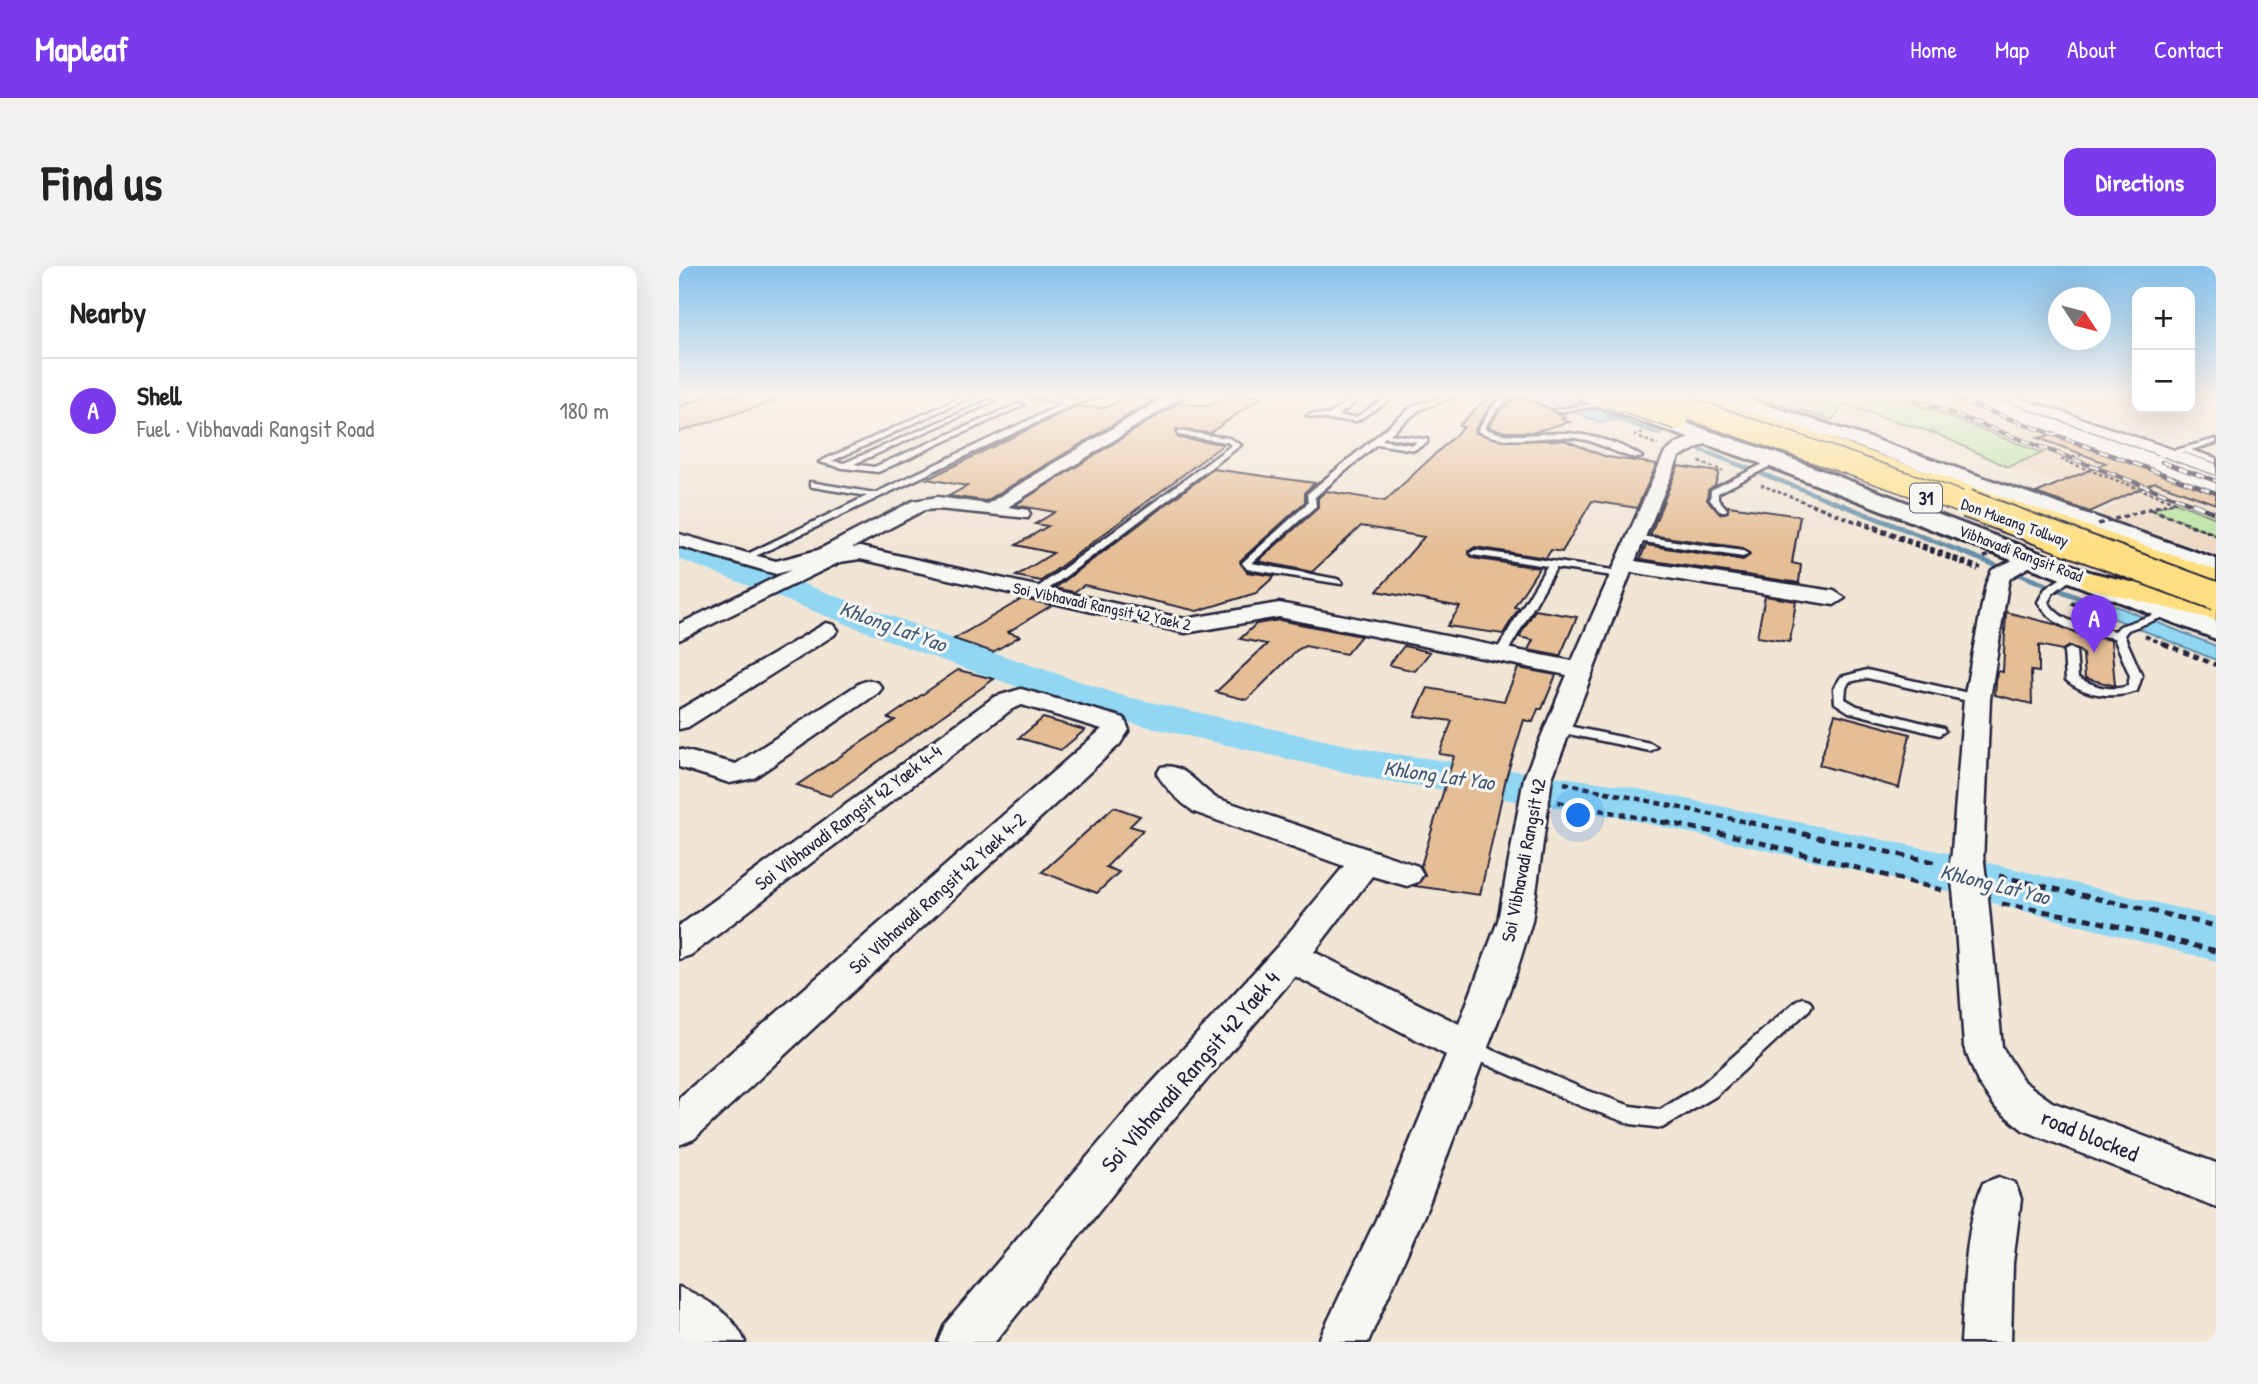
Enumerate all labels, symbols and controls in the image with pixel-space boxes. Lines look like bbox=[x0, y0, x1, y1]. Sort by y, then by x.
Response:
text: Mapleaf bbox=[35, 27, 128, 71]
text: Home bbox=[1910, 33, 1957, 65]
text: Map bbox=[1995, 33, 2029, 65]
text: About bbox=[2067, 33, 2116, 65]
text: Contact bbox=[2154, 33, 2223, 65]
button: Directions bbox=[2064, 148, 2216, 216]
text: Find us bbox=[42, 149, 162, 215]
north arrow bbox=[2048, 287, 2111, 350]
map controls bbox=[2132, 287, 2195, 413]
button: + bbox=[2132, 287, 2195, 350]
text: Nearby bbox=[70, 292, 146, 332]
button: − bbox=[2132, 350, 2195, 413]
text: Shell bbox=[137, 378, 181, 413]
text: A bbox=[87, 395, 99, 426]
text: 180 m bbox=[559, 395, 609, 426]
text: Fuel · Vibhavadi Rangsit Road bbox=[137, 413, 374, 444]
road number: 31 bbox=[1910, 484, 1942, 512]
street label: Don Mueang Tollway bbox=[1958, 492, 2072, 552]
street label: Vibhavadi Rangsit Road bbox=[1956, 519, 2086, 587]
street label: Soi Vibhavadi Rangsit 42 Yaek 2 bbox=[1011, 576, 1193, 636]
water label: Khlong Lat Yao bbox=[836, 593, 952, 659]
pin: A bbox=[2071, 595, 2117, 653]
street label: Soi Vibhavadi Rangsit 42 Yaek 4-4 bbox=[749, 738, 947, 896]
water label: Khlong Lat Yao bbox=[1382, 753, 1498, 797]
street label: Soi Vibhavadi Rangsit 42 bbox=[1494, 776, 1552, 944]
your location bbox=[1561, 798, 1595, 832]
street label: Soi Vibhavadi Rangsit 42 Yaek 4-2 bbox=[843, 806, 1031, 979]
water label: Khlong Lat Yao bbox=[1937, 856, 2054, 912]
street label: Soi Vibhavadi Rangsit 42 Yaek 4 bbox=[1094, 964, 1286, 1178]
street label: road blocked bbox=[2037, 1101, 2144, 1169]

